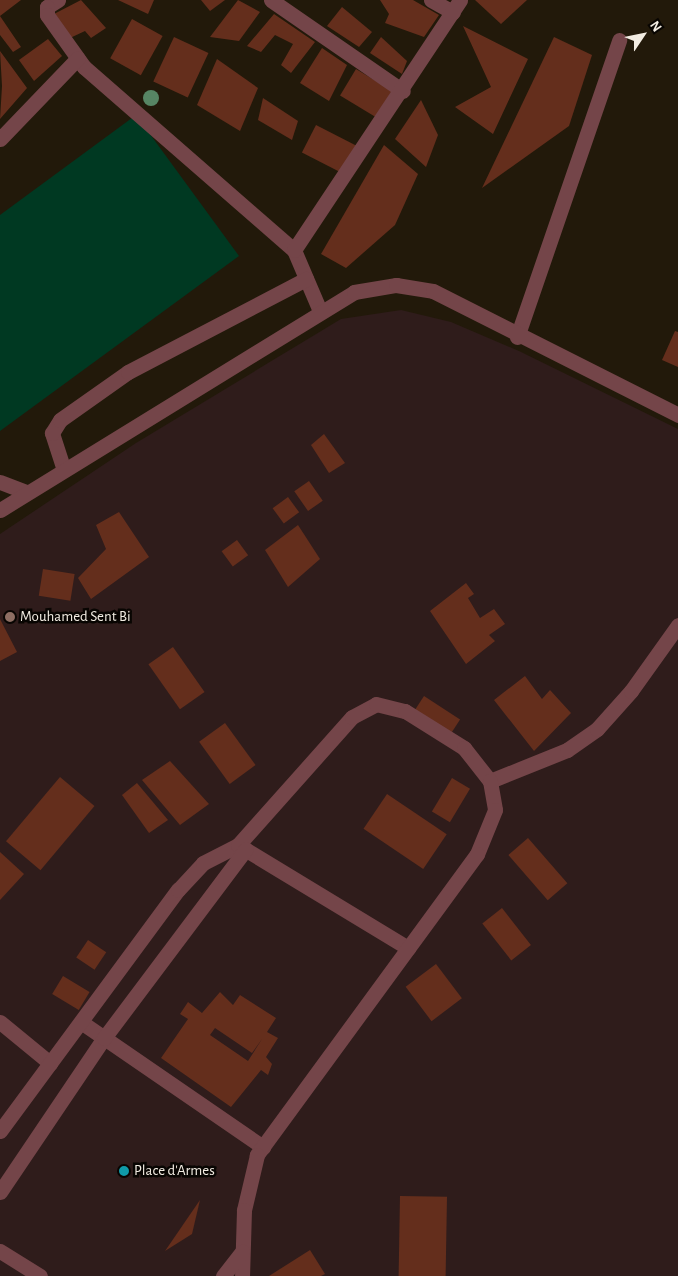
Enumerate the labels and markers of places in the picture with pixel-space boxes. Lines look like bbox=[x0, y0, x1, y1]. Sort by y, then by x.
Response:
place label: Mouhamed Sent Bi bbox=[20, 608, 131, 626]
marker: Mouhamed Sent Bi bbox=[4, 611, 16, 623]
place label: Place d'Armes bbox=[134, 1162, 215, 1180]
marker: Place d'Armes bbox=[118, 1165, 130, 1177]

